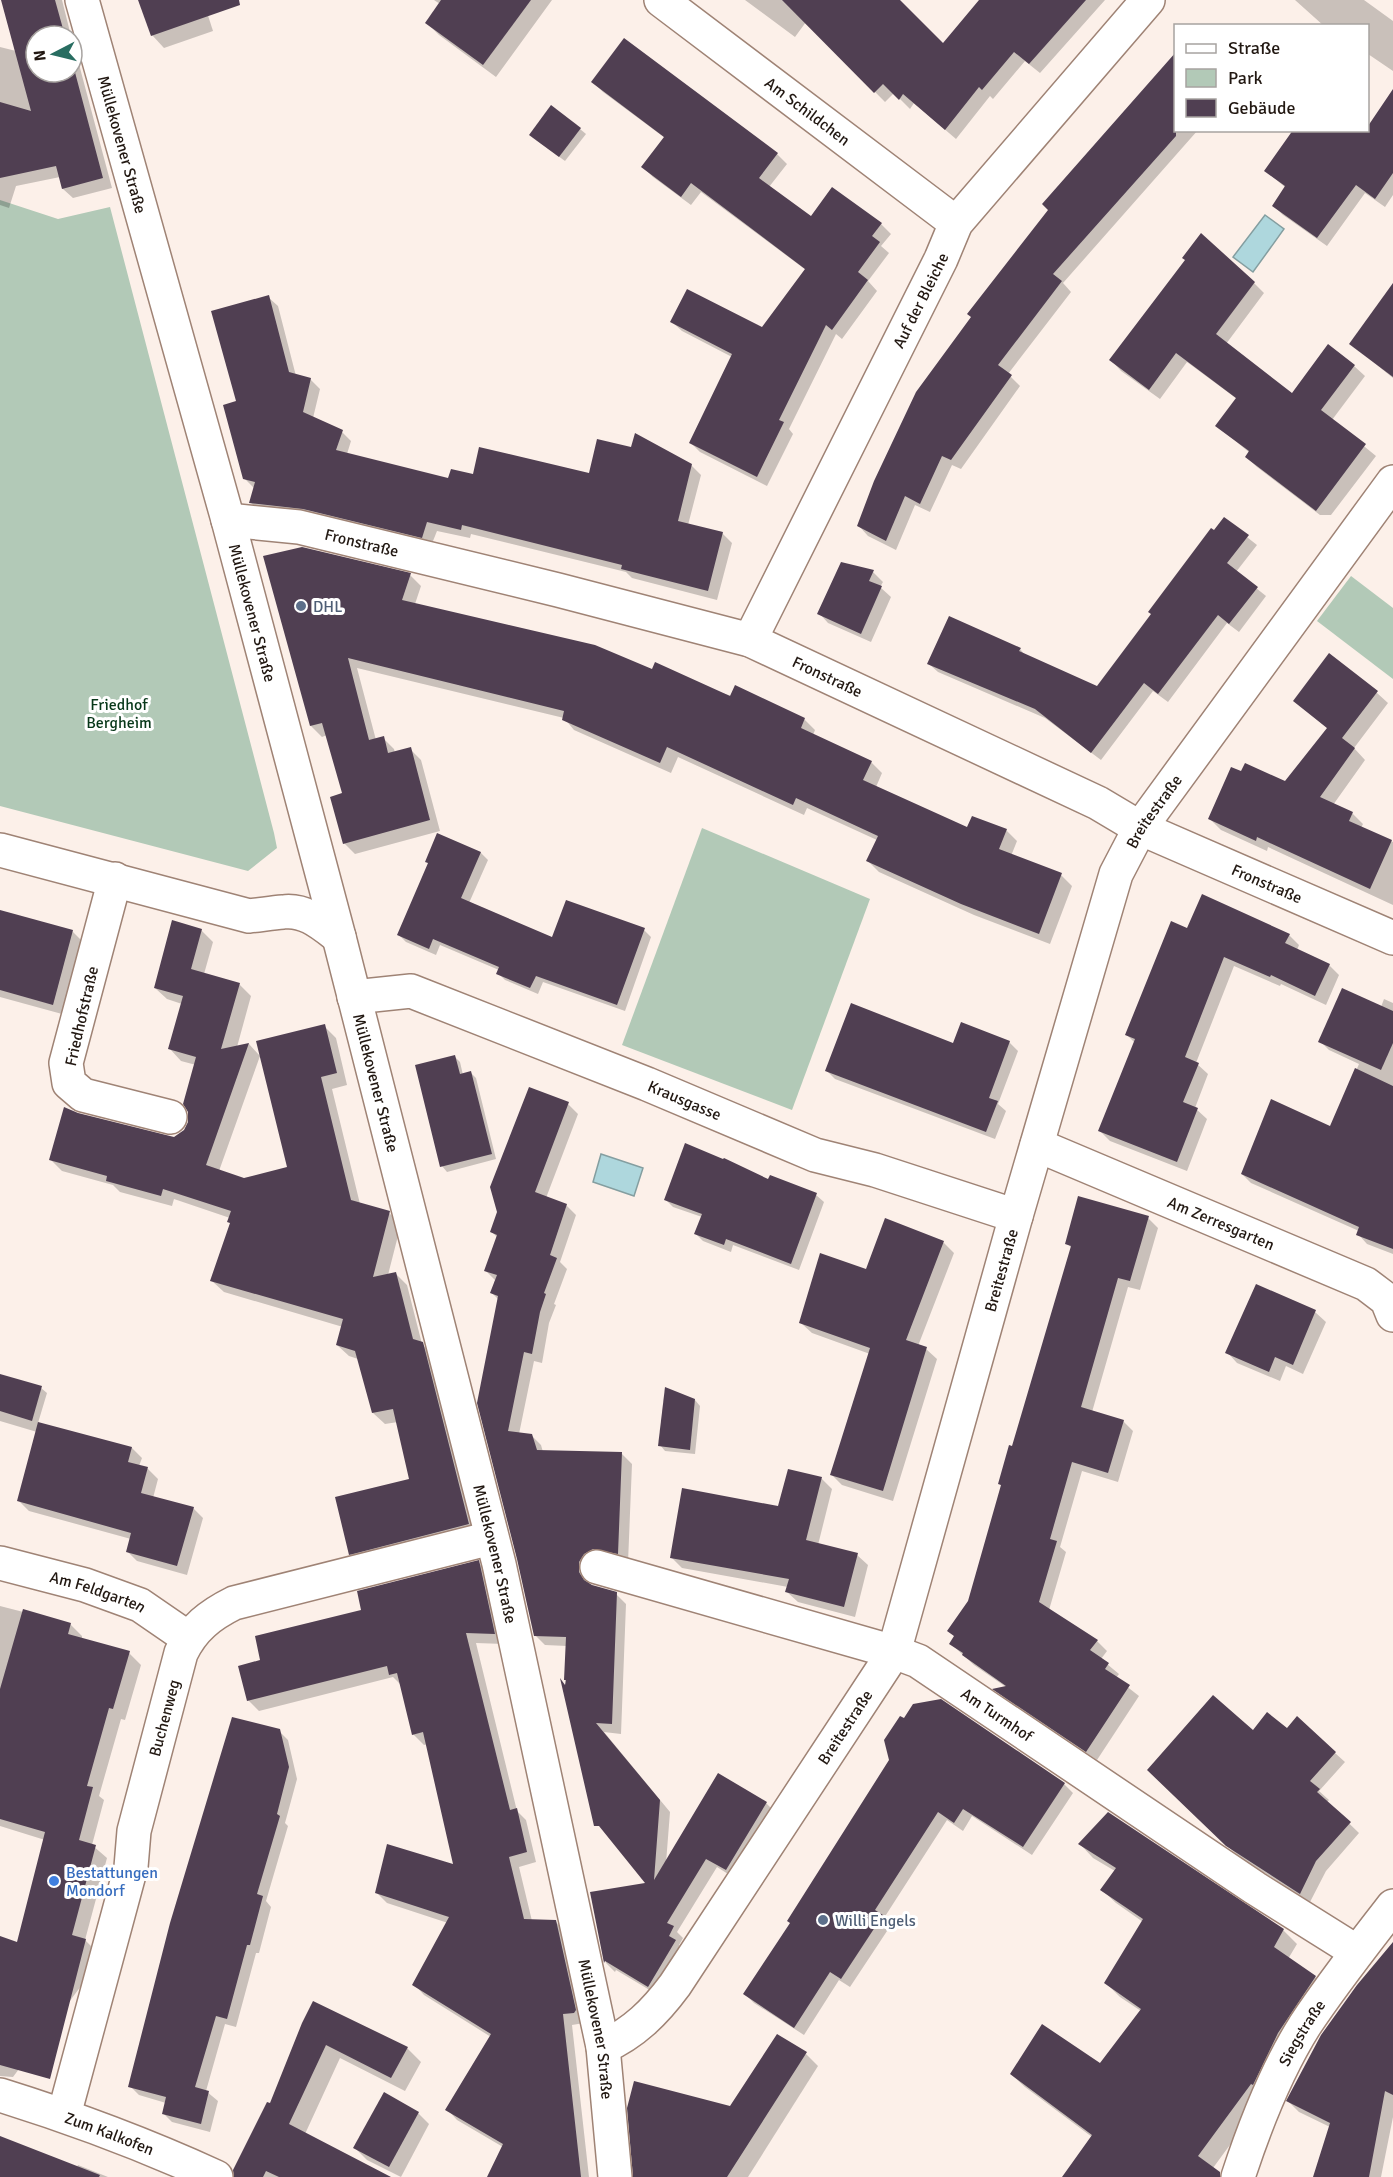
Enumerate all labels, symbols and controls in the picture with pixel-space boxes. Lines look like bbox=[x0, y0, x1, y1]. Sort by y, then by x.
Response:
north arrow bbox=[24, 24, 84, 84]
legend bbox=[1174, 24, 1369, 132]
text: Straße bbox=[1228, 37, 1280, 59]
text: N bbox=[30, 49, 51, 62]
text: Park bbox=[1228, 67, 1263, 89]
street label: Müllekovener Straße bbox=[93, 73, 150, 216]
street label: Am Schildchen bbox=[761, 73, 854, 150]
text: Gebäude bbox=[1228, 97, 1296, 119]
street label: Auf der Bleiche bbox=[889, 250, 953, 352]
street label: Fronstraße bbox=[323, 525, 400, 562]
street label: Müllekovener Straße bbox=[224, 542, 280, 684]
place label: DHL bbox=[313, 597, 342, 617]
marker: DHL bbox=[294, 599, 308, 613]
street label: Fronstraße bbox=[789, 652, 865, 702]
park label: Friedhof Bergheim bbox=[86, 695, 152, 733]
street label: Breitestraße bbox=[1122, 771, 1187, 852]
street label: Fronstraße bbox=[1228, 860, 1305, 908]
street label: Friedhofstraße bbox=[61, 964, 103, 1068]
street label: Müllekovener Straße bbox=[348, 1011, 403, 1154]
street label: Krausgasse bbox=[645, 1077, 724, 1125]
street label: Am Zerresgarten bbox=[1164, 1192, 1277, 1255]
street label: Breitestraße bbox=[981, 1227, 1023, 1314]
street label: Müllekovener Straße bbox=[468, 1482, 521, 1625]
street label: Am Feldgarten bbox=[48, 1567, 150, 1617]
street label: Buchenweg bbox=[145, 1677, 185, 1759]
street label: Am Turmhof bbox=[957, 1684, 1037, 1747]
street label: Breitestraße bbox=[814, 1686, 877, 1769]
place label: Bestattungen Mondorf bbox=[66, 1863, 158, 1901]
marker: Bestattungen Mondorf bbox=[47, 1874, 61, 1888]
place label: Willi Engels bbox=[835, 1911, 916, 1931]
marker: Willi Engels bbox=[816, 1913, 830, 1927]
street label: Müllekovener Straße bbox=[573, 1957, 617, 2100]
street label: Siegstraße bbox=[1275, 1996, 1330, 2070]
street label: Zum Kalkofen bbox=[62, 2108, 157, 2160]

